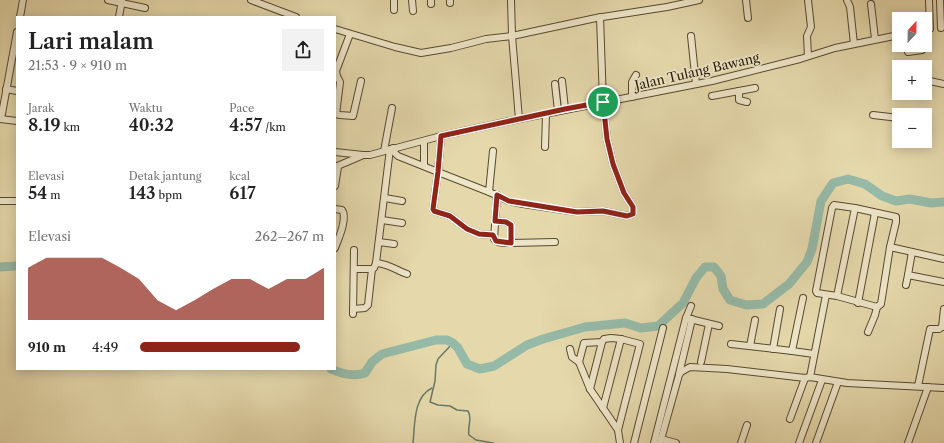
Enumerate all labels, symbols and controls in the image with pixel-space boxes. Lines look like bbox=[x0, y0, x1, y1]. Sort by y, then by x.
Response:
north arrow bbox=[892, 12, 932, 52]
map controls bbox=[892, 12, 932, 148]
text: Lari malam bbox=[28, 28, 154, 55]
button: share bbox=[282, 29, 324, 71]
street label: Jalan Tulang Bawang bbox=[631, 49, 761, 94]
text: 21:53 · 9 × 910 m bbox=[28, 57, 127, 73]
button: + bbox=[892, 60, 932, 100]
pin bbox=[586, 85, 620, 119]
icon: arrive bbox=[592, 91, 614, 113]
text: Jarak bbox=[28, 101, 54, 115]
text: Waktu bbox=[129, 101, 162, 115]
text: Pace bbox=[229, 101, 254, 115]
button: − bbox=[892, 108, 932, 148]
text: 8.19 bbox=[28, 115, 61, 135]
text: 40:32 bbox=[129, 115, 174, 135]
text: 4:57 bbox=[229, 115, 262, 135]
text: km bbox=[61, 120, 80, 134]
text: /km bbox=[262, 120, 286, 134]
text: Elevasi bbox=[28, 169, 64, 183]
text: Detak jantung bbox=[129, 169, 202, 183]
text: kcal bbox=[229, 169, 250, 183]
text: 54 bbox=[28, 183, 47, 203]
text: 143 bbox=[129, 183, 156, 203]
text: 617 bbox=[229, 183, 256, 203]
text: m bbox=[47, 188, 61, 202]
text: bpm bbox=[156, 188, 182, 202]
text: Elevasi bbox=[28, 228, 71, 244]
text: 262–267 m bbox=[255, 228, 324, 244]
text: 910 m bbox=[28, 339, 66, 355]
text: 4:49 bbox=[92, 339, 118, 355]

